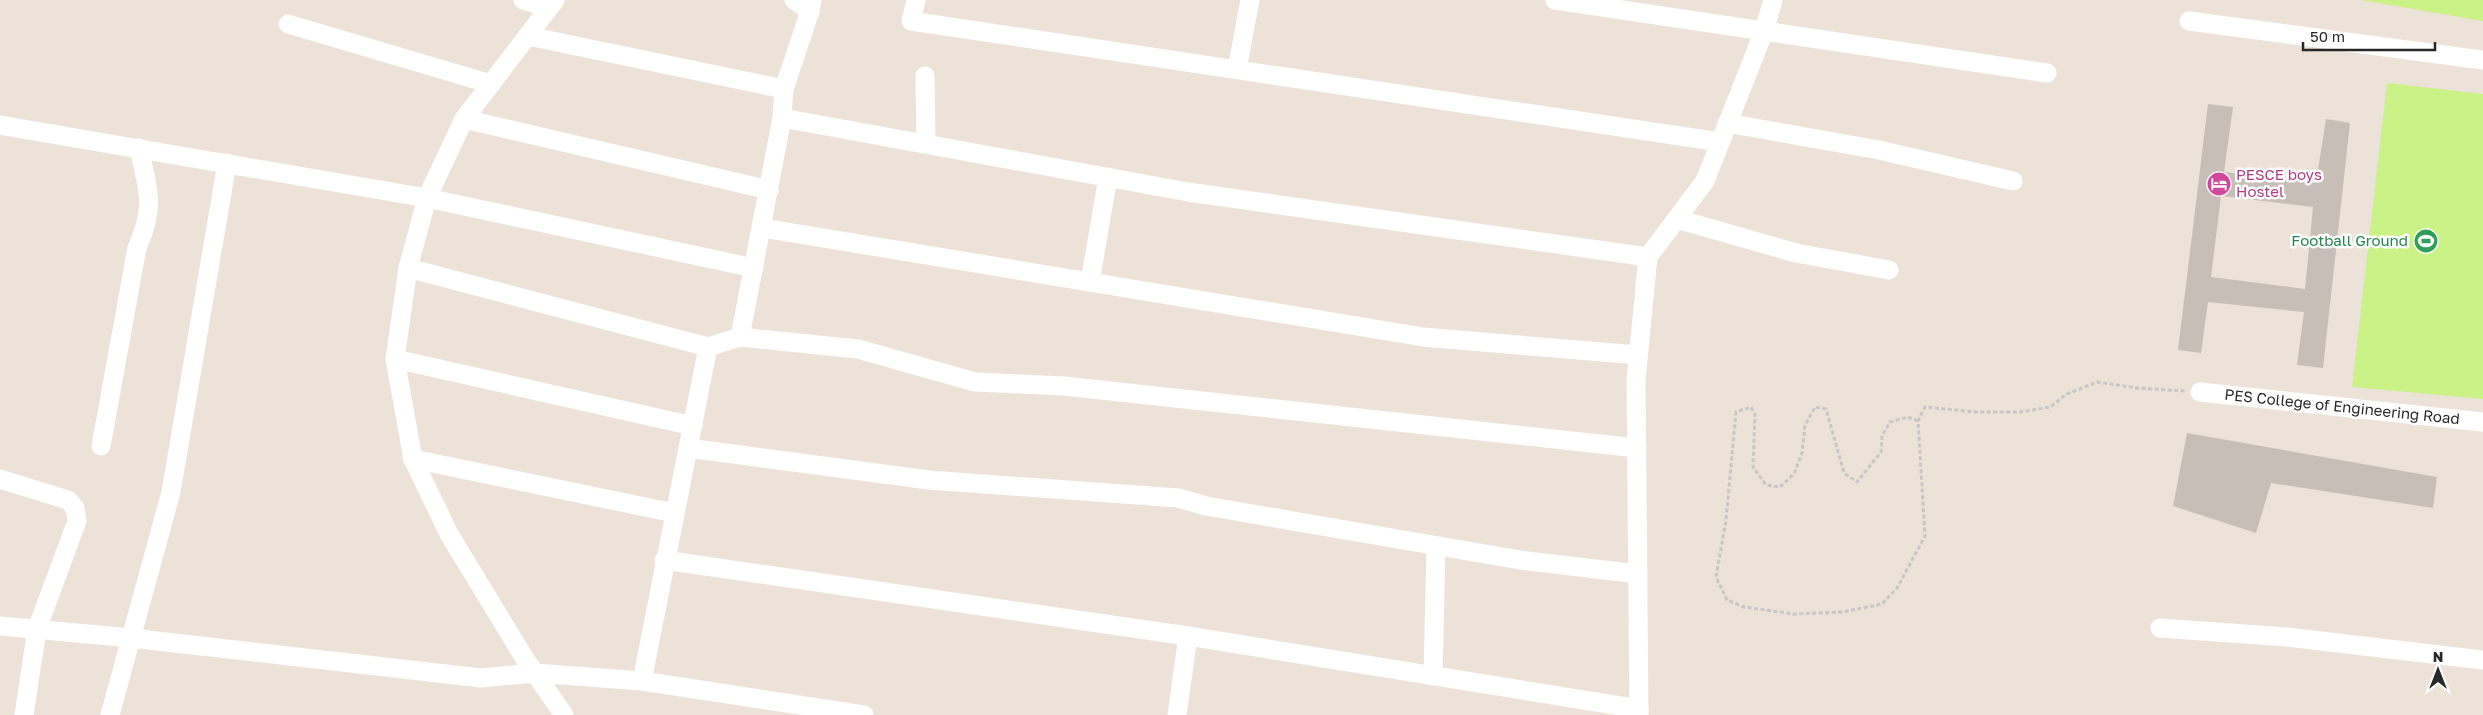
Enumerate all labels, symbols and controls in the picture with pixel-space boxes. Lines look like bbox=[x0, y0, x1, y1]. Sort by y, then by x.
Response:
scale bar bbox=[2303, 20, 2436, 52]
text: 50 m bbox=[2310, 27, 2345, 45]
place label: PESCE boys Hostel bbox=[2236, 165, 2322, 200]
hotel icon: PESCE boys Hostel bbox=[2206, 171, 2232, 197]
sports icon: Football Ground bbox=[2413, 228, 2439, 254]
place label: Football Ground bbox=[2291, 231, 2408, 249]
street label: PES College of Engineering Road bbox=[2224, 385, 2461, 427]
north arrow bbox=[2413, 645, 2463, 695]
text: N bbox=[2433, 648, 2443, 665]

